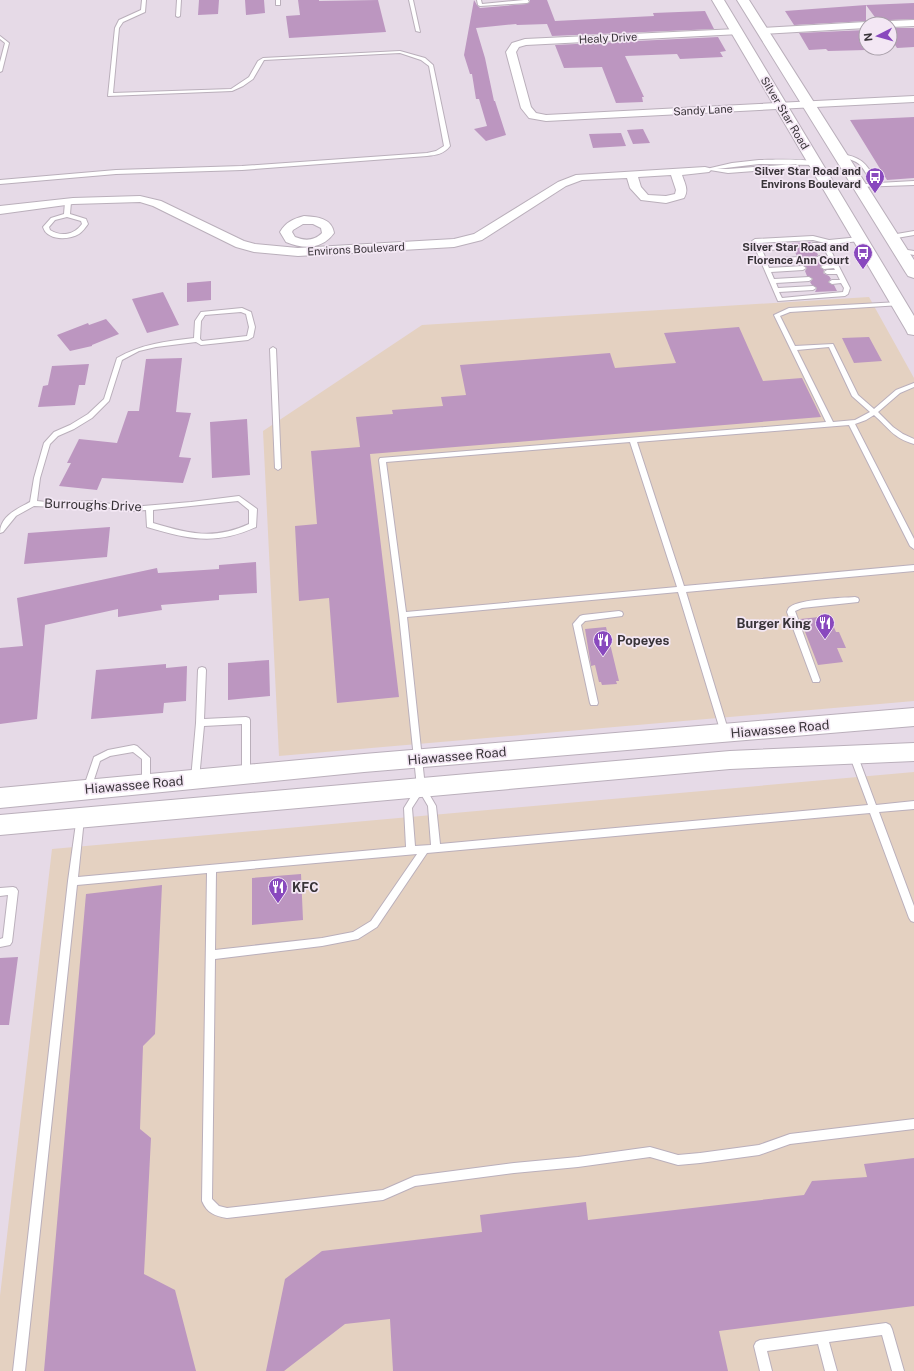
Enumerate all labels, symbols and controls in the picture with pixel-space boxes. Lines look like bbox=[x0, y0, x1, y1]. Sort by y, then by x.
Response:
north arrow bbox=[858, 16, 898, 56]
street label: Healy Drive bbox=[578, 30, 638, 46]
text: N bbox=[862, 32, 874, 42]
street label: Silver Star Road bbox=[759, 75, 811, 151]
street label: Sandy Lane bbox=[673, 102, 733, 118]
place label: Silver Star Road and Environs Boulevard bbox=[754, 165, 861, 190]
bus stop icon: Silver Star Road and Environs Boulevard bbox=[864, 166, 886, 194]
street label: Environs Boulevard bbox=[307, 240, 405, 258]
place label: Silver Star Road and Florence Ann Court bbox=[742, 241, 849, 266]
bus stop icon: Silver Star Road and Florence Ann Court bbox=[852, 242, 874, 270]
street label: Burroughs Drive bbox=[44, 496, 142, 514]
restaurant icon: Burger King bbox=[814, 612, 836, 640]
place label: Burger King bbox=[737, 616, 811, 631]
restaurant icon: Popeyes bbox=[592, 629, 614, 657]
place label: Popeyes bbox=[617, 633, 670, 648]
street label: Hiawassee Road bbox=[730, 717, 830, 741]
street label: Hiawassee Road bbox=[407, 744, 507, 768]
street label: Hiawassee Road bbox=[84, 773, 184, 797]
restaurant icon: KFC bbox=[267, 876, 289, 904]
place label: KFC bbox=[292, 880, 319, 895]

